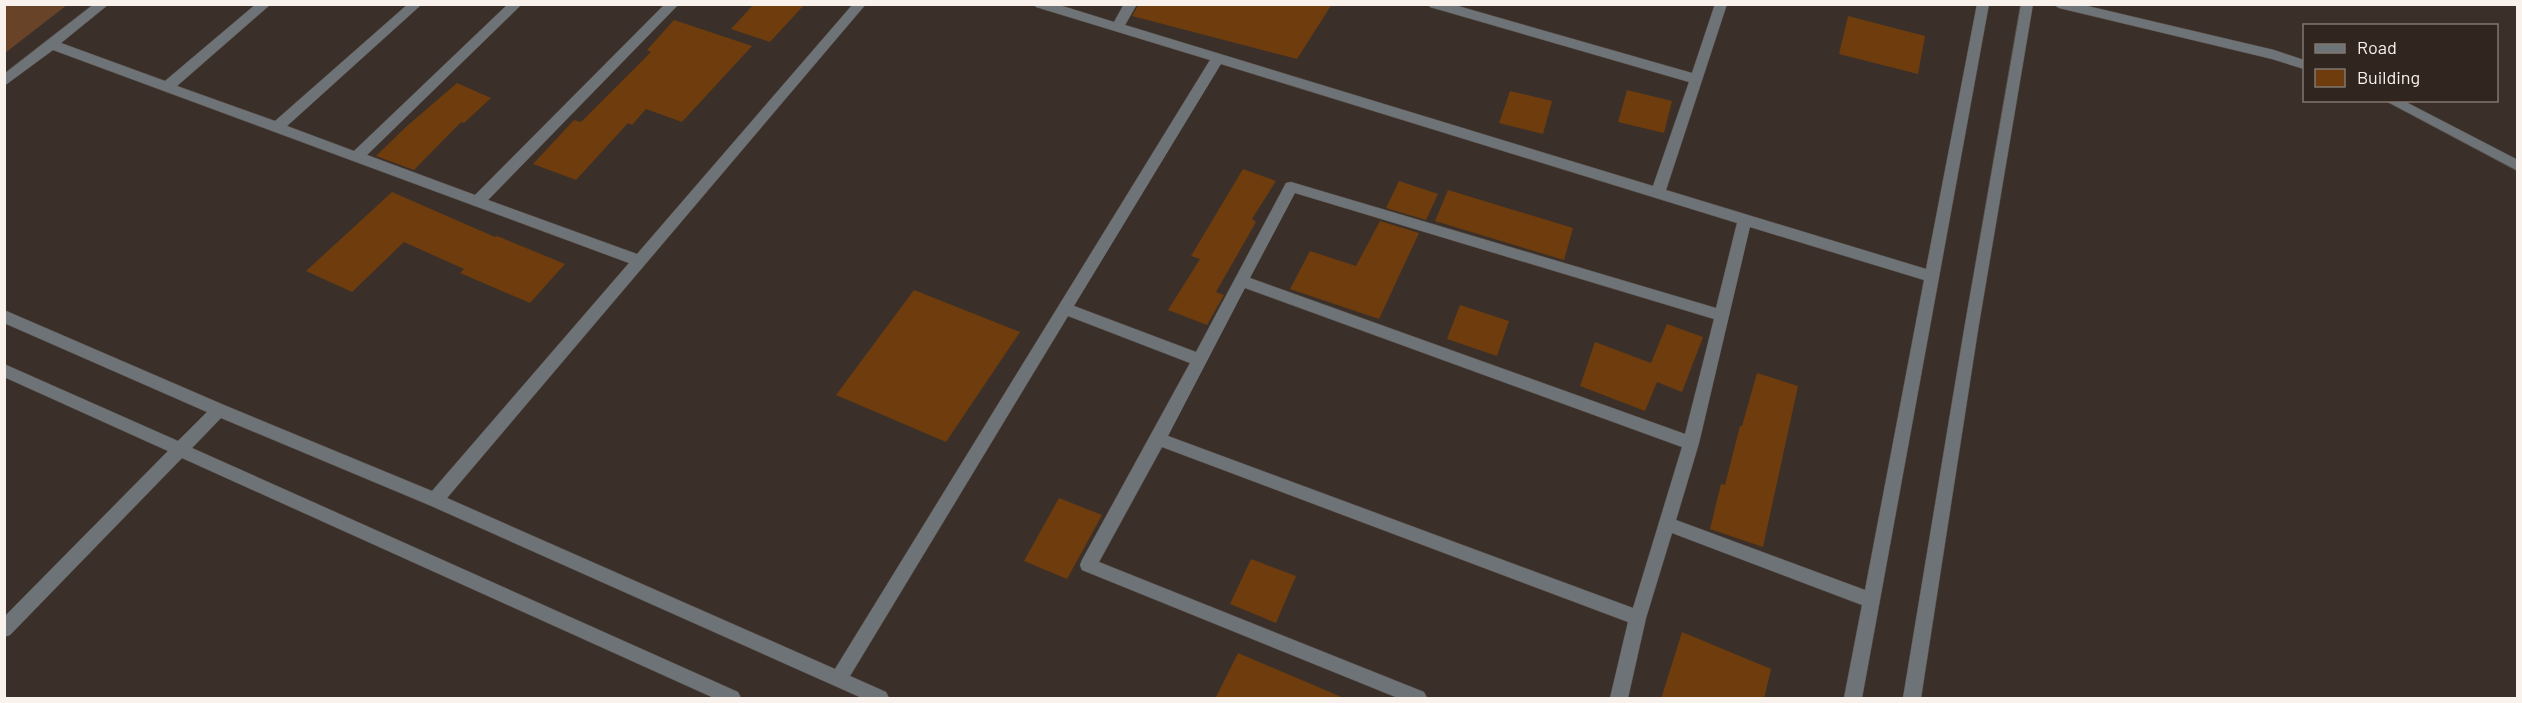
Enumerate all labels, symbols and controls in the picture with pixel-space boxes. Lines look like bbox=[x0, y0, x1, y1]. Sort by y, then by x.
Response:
legend bbox=[2303, 24, 2498, 102]
text: Road bbox=[2357, 36, 2397, 58]
text: Building bbox=[2357, 66, 2420, 88]

